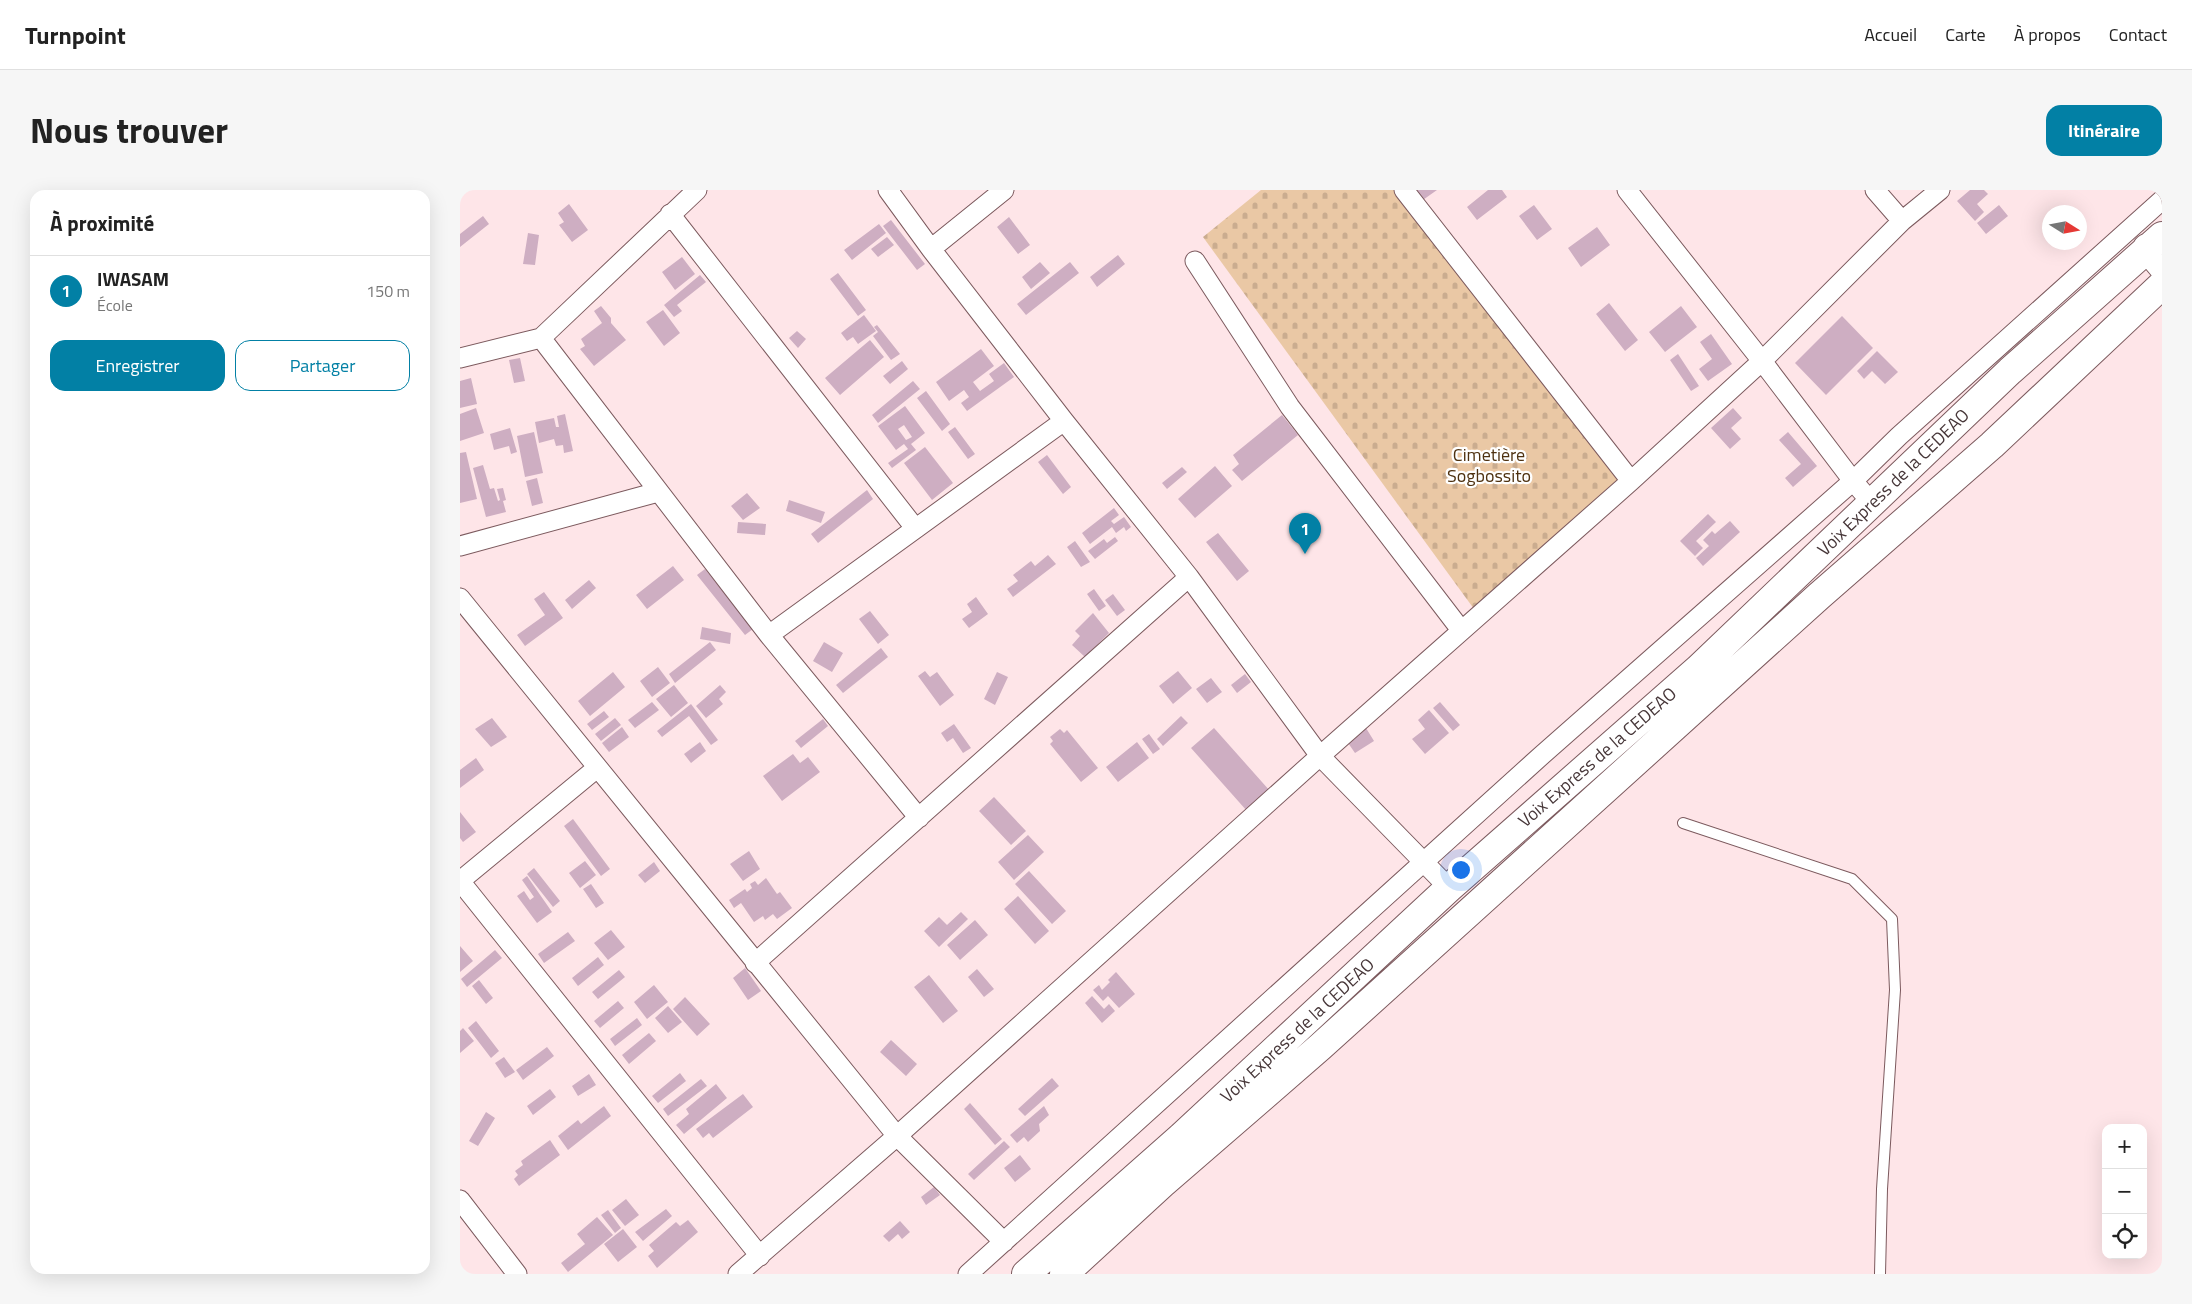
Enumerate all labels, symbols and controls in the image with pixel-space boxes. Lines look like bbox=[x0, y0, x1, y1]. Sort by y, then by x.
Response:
text: Turnpoint bbox=[25, 17, 126, 53]
text: Accueil bbox=[1864, 21, 1917, 48]
text: Carte bbox=[1945, 21, 1986, 48]
text: À propos bbox=[2014, 21, 2081, 48]
text: Contact bbox=[2109, 21, 2167, 48]
text: Nous trouver bbox=[30, 103, 228, 157]
button: Itinéraire bbox=[2046, 105, 2162, 156]
north arrow bbox=[2042, 205, 2087, 250]
text: À proximité bbox=[50, 207, 154, 239]
text: IWASAM bbox=[97, 264, 169, 293]
text: 1 bbox=[62, 279, 70, 303]
text: 150 m bbox=[366, 279, 410, 303]
text: École bbox=[97, 293, 133, 317]
button: Enregistrer bbox=[50, 340, 225, 391]
button: Partager bbox=[235, 340, 410, 391]
street label: Voix Express de la CEDEAO bbox=[1811, 402, 1975, 562]
park label: Cimetière Sogbossito bbox=[1447, 441, 1531, 489]
pin: 1 bbox=[1289, 513, 1321, 554]
street label: Voix Express de la CEDEAO bbox=[1512, 680, 1682, 834]
your location bbox=[1448, 857, 1474, 883]
street label: Voix Express de la CEDEAO bbox=[1214, 951, 1380, 1109]
map controls bbox=[2102, 1124, 2147, 1259]
button: + bbox=[2102, 1124, 2147, 1169]
button: − bbox=[2102, 1169, 2147, 1214]
button: locate bbox=[2102, 1214, 2147, 1259]

